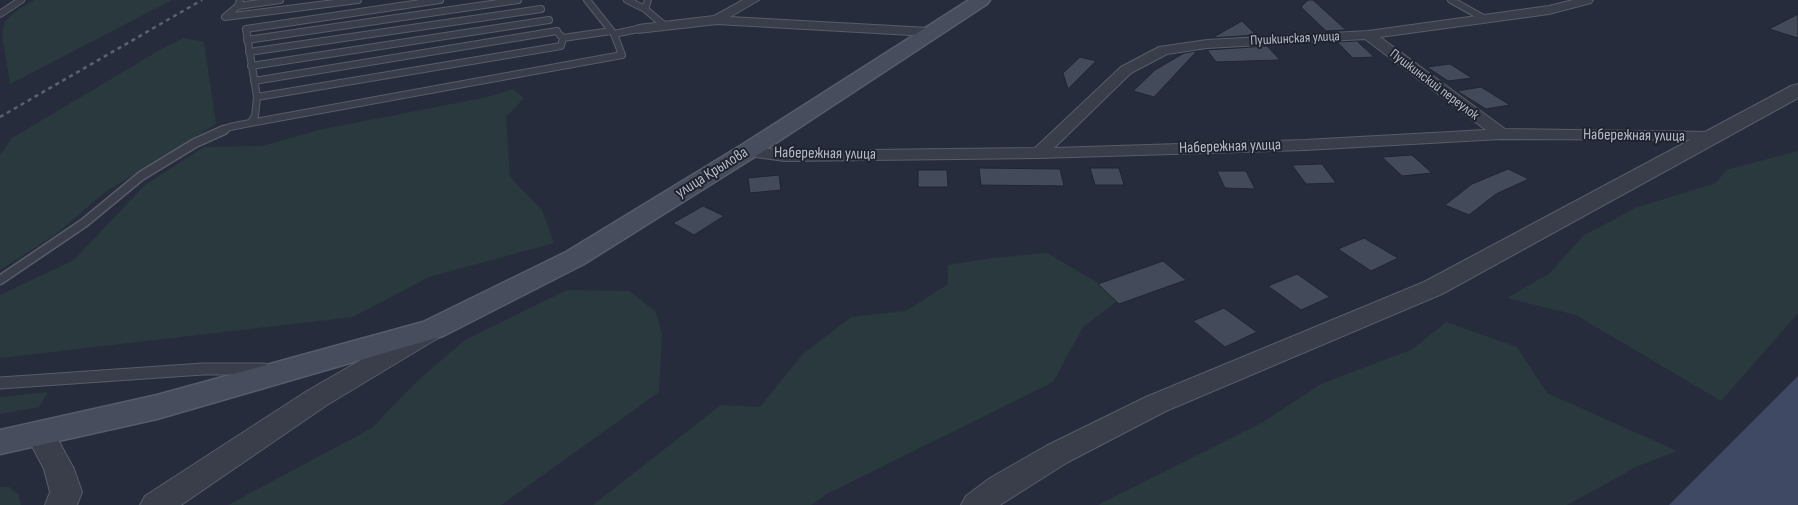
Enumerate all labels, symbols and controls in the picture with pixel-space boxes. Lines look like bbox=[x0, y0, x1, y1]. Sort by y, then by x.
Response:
street label: Пушкинская улица bbox=[1250, 28, 1340, 50]
street label: Пушкинский переулок bbox=[1386, 46, 1482, 124]
street label: Набережная улица bbox=[1583, 126, 1685, 146]
street label: Набережная улица bbox=[1179, 136, 1281, 158]
street label: улица Крылова bbox=[672, 143, 752, 203]
street label: Набережная улица bbox=[774, 144, 876, 164]

